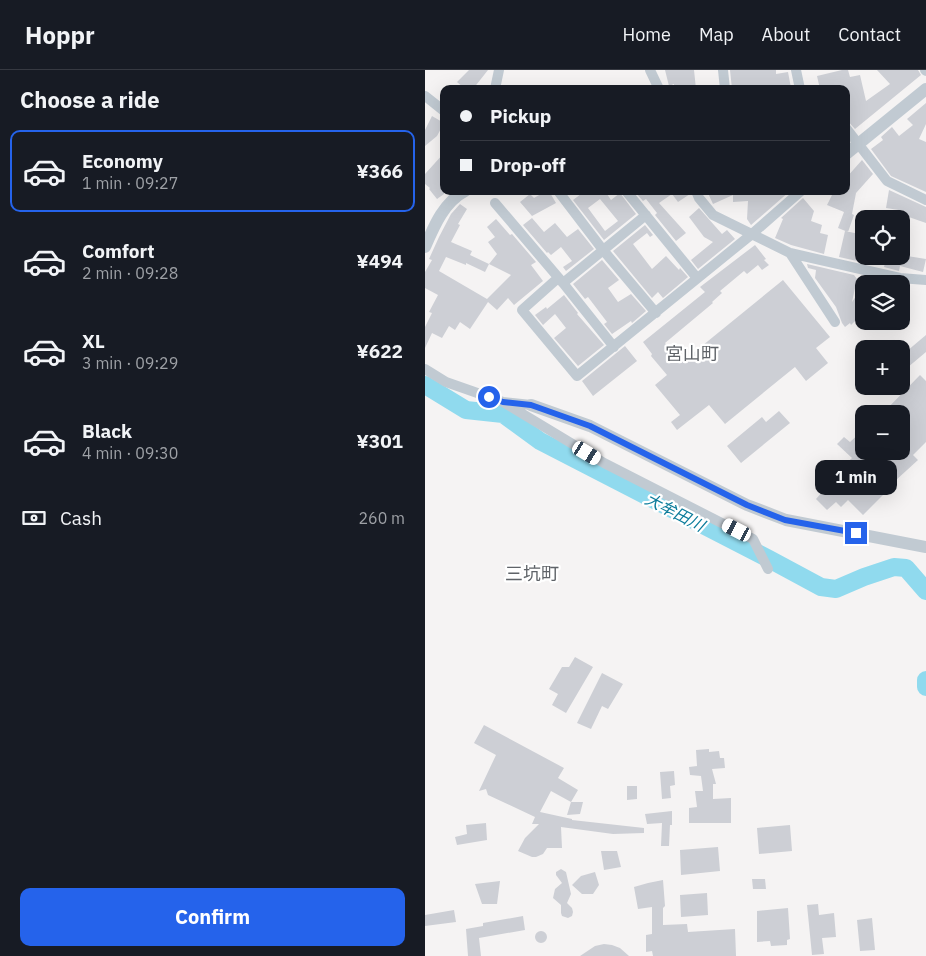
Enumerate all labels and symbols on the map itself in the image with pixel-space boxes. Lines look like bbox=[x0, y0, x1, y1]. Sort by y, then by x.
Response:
district label: 宮山町 bbox=[665, 342, 719, 365]
route start bbox=[478, 386, 500, 408]
car bbox=[570, 439, 603, 467]
callout: 1 min bbox=[815, 460, 897, 496]
water label: 大牟田川 bbox=[642, 489, 710, 536]
car bbox=[720, 517, 753, 543]
route end bbox=[845, 522, 867, 544]
district label: 三坑町 bbox=[505, 562, 559, 585]

